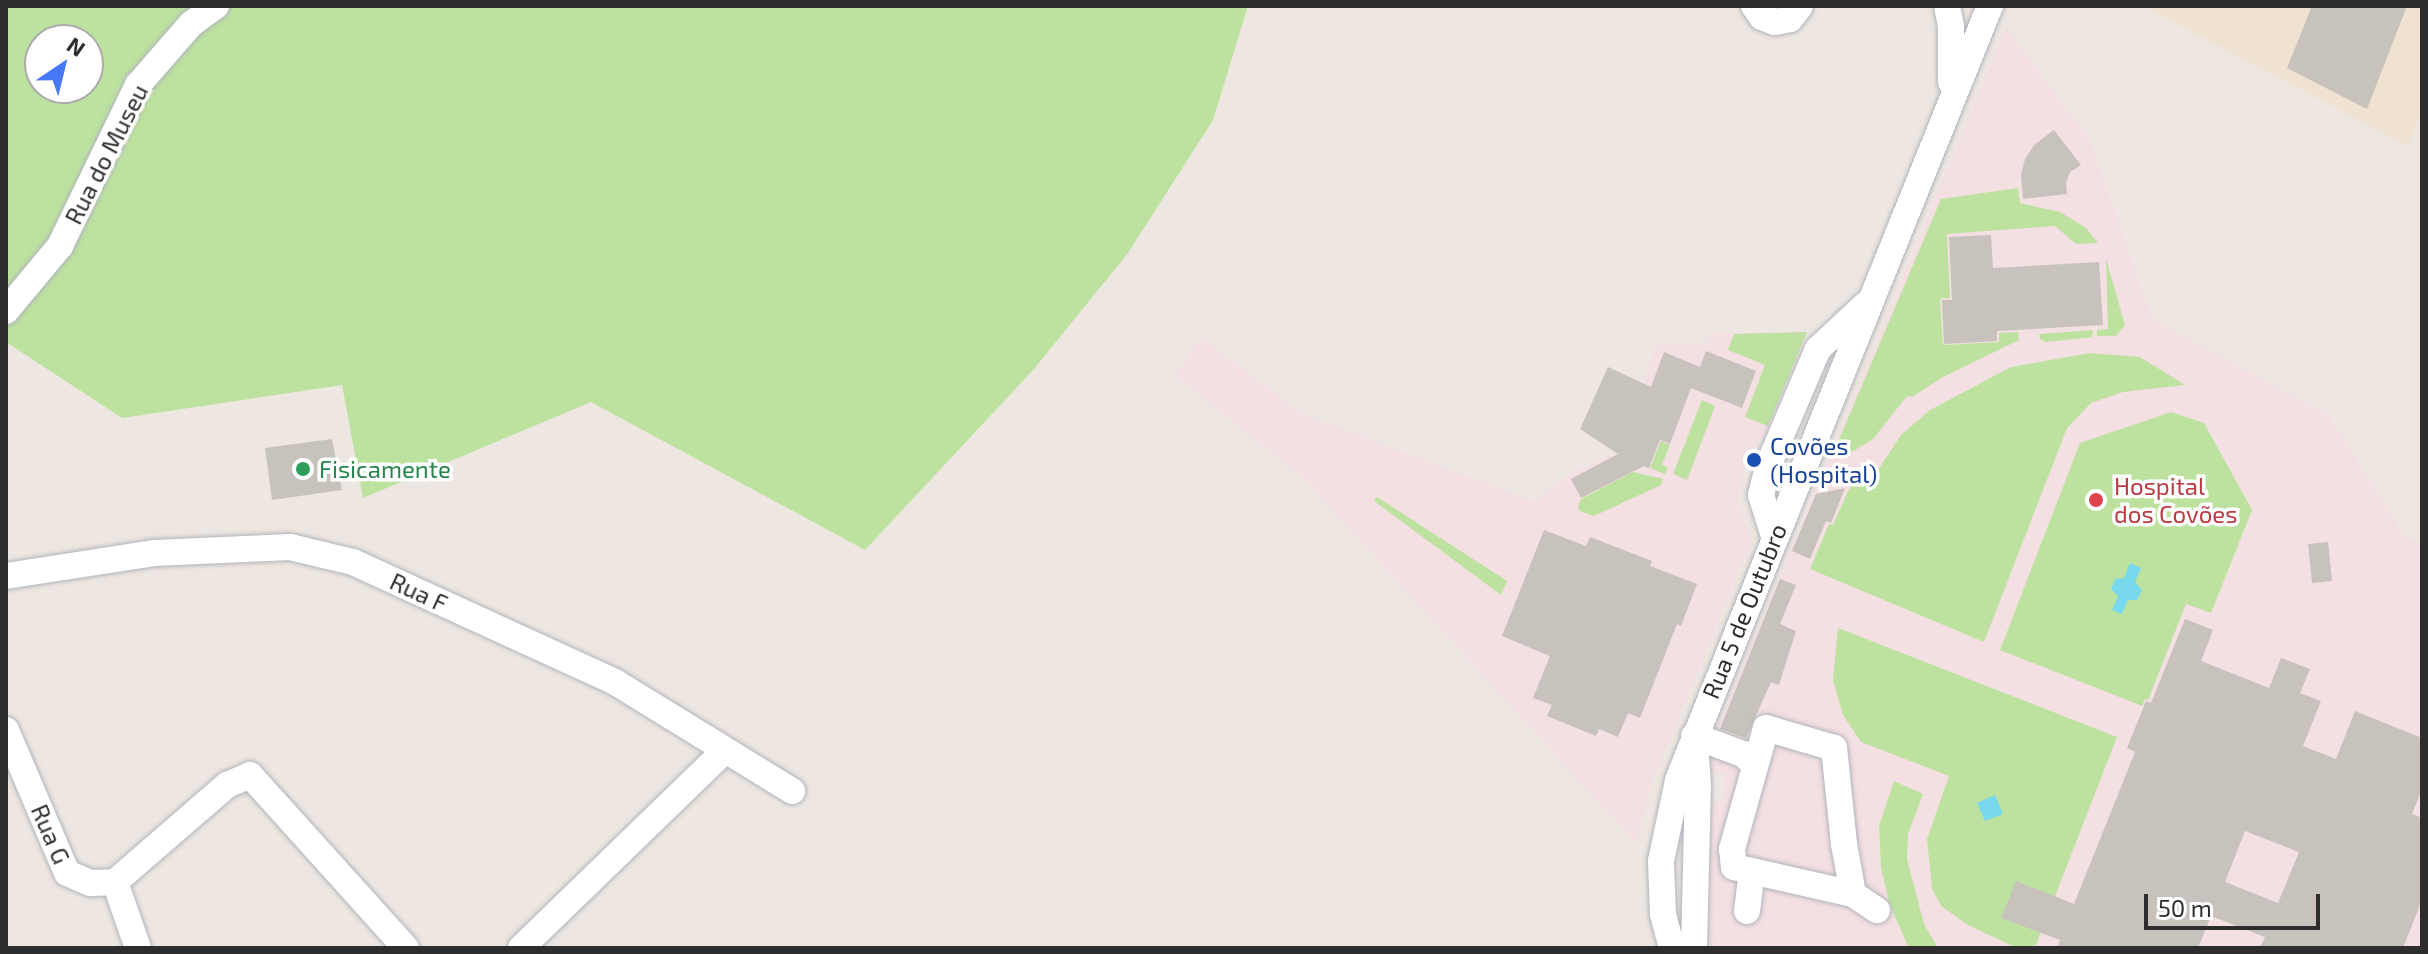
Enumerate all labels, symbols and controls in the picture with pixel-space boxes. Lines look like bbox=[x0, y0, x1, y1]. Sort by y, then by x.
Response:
north arrow bbox=[24, 24, 104, 104]
text: N bbox=[63, 31, 91, 61]
street label: Rua do Museu bbox=[58, 79, 154, 229]
place label: Covões (Hospital) bbox=[1770, 432, 1877, 488]
marker: Covões (Hospital) bbox=[1745, 451, 1763, 469]
place label: Fisicamente bbox=[319, 455, 451, 483]
marker: Fisicamente bbox=[294, 460, 312, 478]
place label: Hospital dos Covões bbox=[2114, 472, 2237, 528]
marker: Hospital dos Covões bbox=[2085, 489, 2107, 511]
street label: Rua 5 de Outubro bbox=[1696, 519, 1792, 703]
street label: Rua F bbox=[386, 566, 452, 618]
street label: Rua G bbox=[26, 800, 76, 868]
scale bar bbox=[2148, 878, 2324, 928]
text: 50 m bbox=[2158, 893, 2212, 922]

